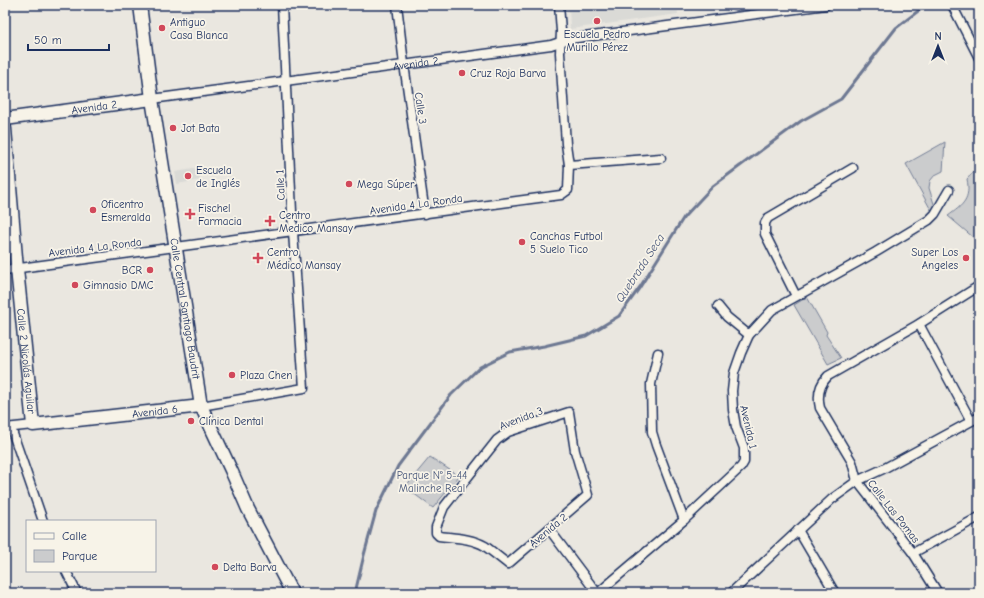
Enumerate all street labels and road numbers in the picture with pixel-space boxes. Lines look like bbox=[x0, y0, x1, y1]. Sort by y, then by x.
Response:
street label: Avenida 2 bbox=[392, 54, 440, 73]
street label: Calle 3 bbox=[412, 91, 429, 125]
street label: Avenida 2 bbox=[71, 98, 118, 117]
street label: Calle 1 bbox=[273, 169, 288, 201]
street label: Avenida 4 La Ronda bbox=[369, 192, 463, 217]
street label: Avenida 4 La Ronda bbox=[48, 235, 142, 260]
street label: Calle Central Santiago Baudrit bbox=[167, 237, 203, 381]
street label: Calle 2 Nicolás Aguilar bbox=[14, 308, 38, 415]
street label: Avenida 6 bbox=[131, 403, 179, 421]
street label: Avenida 3 bbox=[498, 404, 545, 433]
street label: Avenida 1 bbox=[737, 404, 760, 450]
street label: Calle Las Pomas bbox=[865, 477, 923, 546]
street label: Avenida 2 bbox=[527, 511, 570, 550]

